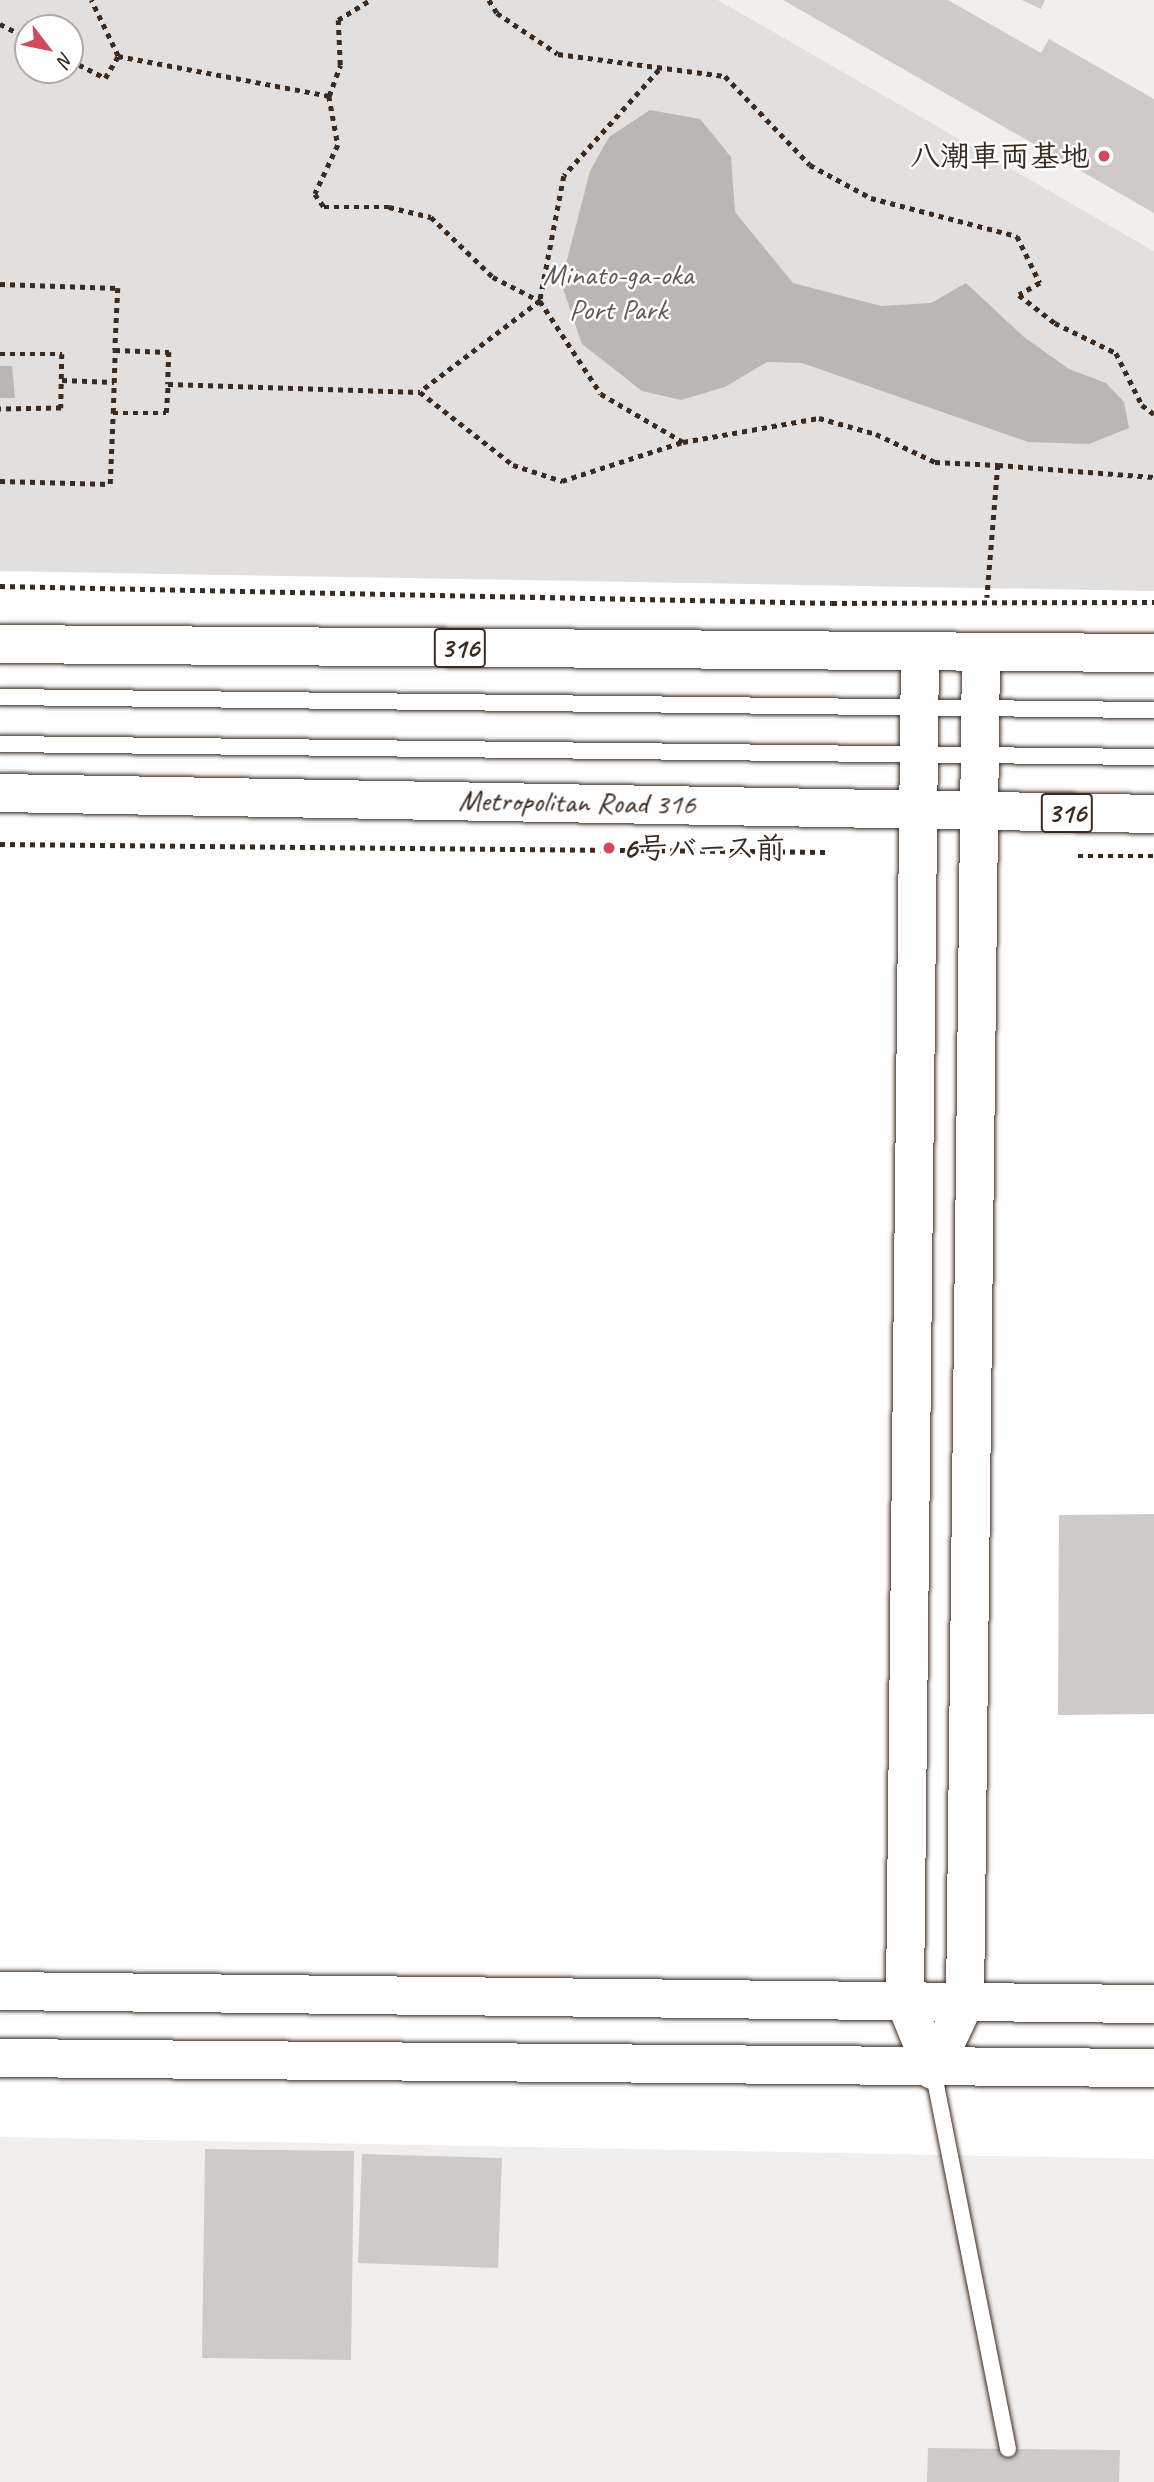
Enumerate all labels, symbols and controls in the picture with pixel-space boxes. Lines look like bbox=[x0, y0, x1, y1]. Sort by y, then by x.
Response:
north arrow bbox=[14, 14, 84, 84]
text: N bbox=[52, 48, 78, 70]
place label: 八潮車両基地 bbox=[910, 138, 1090, 174]
marker: 八潮車両基地 bbox=[1096, 148, 1112, 164]
park label: Minato-ga-oka Port Park bbox=[543, 256, 693, 326]
road number: 316 bbox=[434, 624, 486, 672]
street label: Metropolitan Road 316 bbox=[459, 782, 695, 822]
road number: 316 bbox=[1041, 788, 1093, 838]
place label: 6号バース前 bbox=[623, 830, 787, 866]
marker: 6号バース前 bbox=[601, 840, 617, 856]

